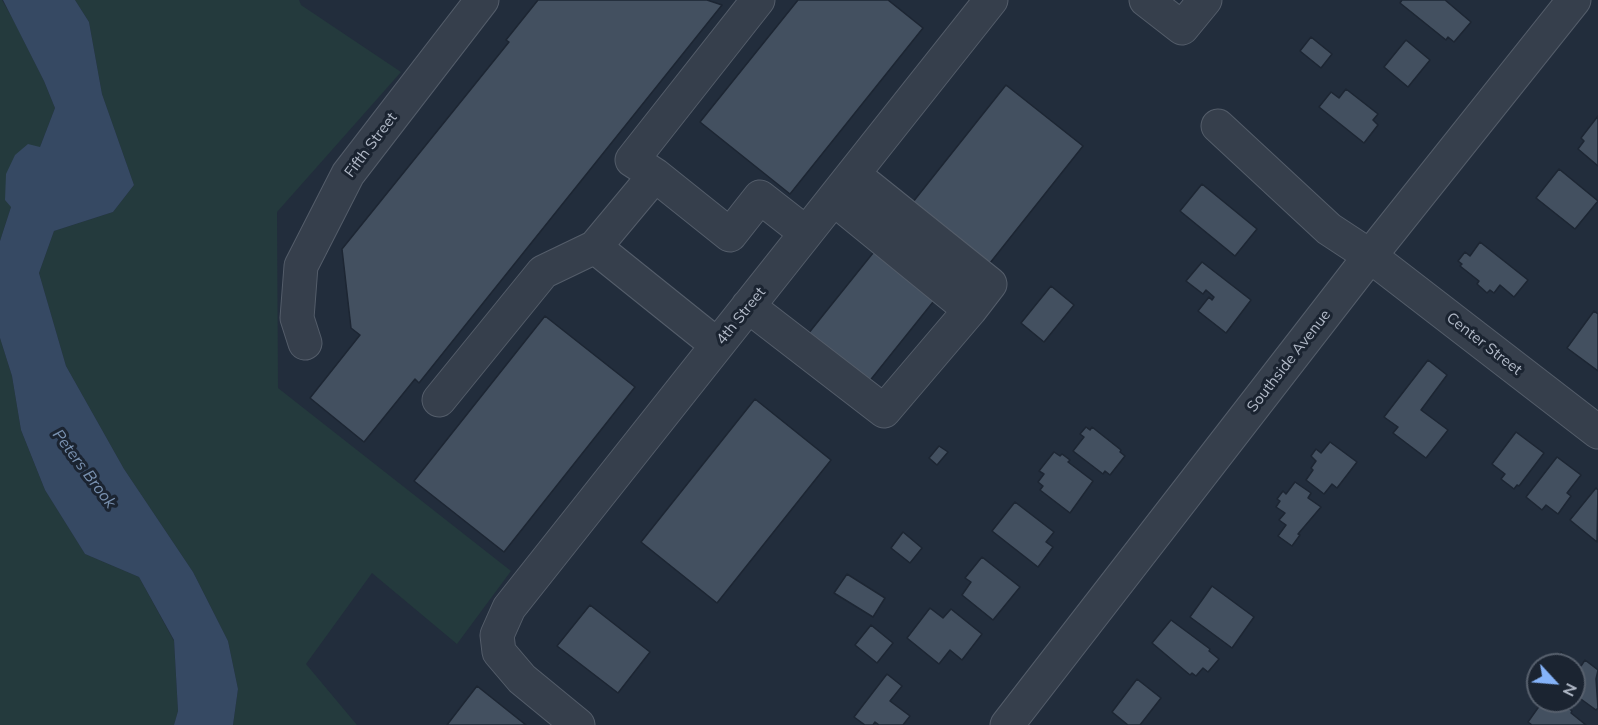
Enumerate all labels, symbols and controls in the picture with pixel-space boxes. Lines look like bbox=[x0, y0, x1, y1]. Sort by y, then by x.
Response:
street label: Fifth Street bbox=[341, 109, 401, 181]
street label: 4th Street bbox=[712, 284, 770, 348]
street label: Southside Avenue bbox=[1243, 306, 1335, 416]
street label: Center Street bbox=[1443, 309, 1525, 379]
water label: Peters Brook bbox=[48, 426, 120, 512]
north arrow bbox=[1526, 653, 1586, 713]
text: N bbox=[1559, 680, 1582, 700]

